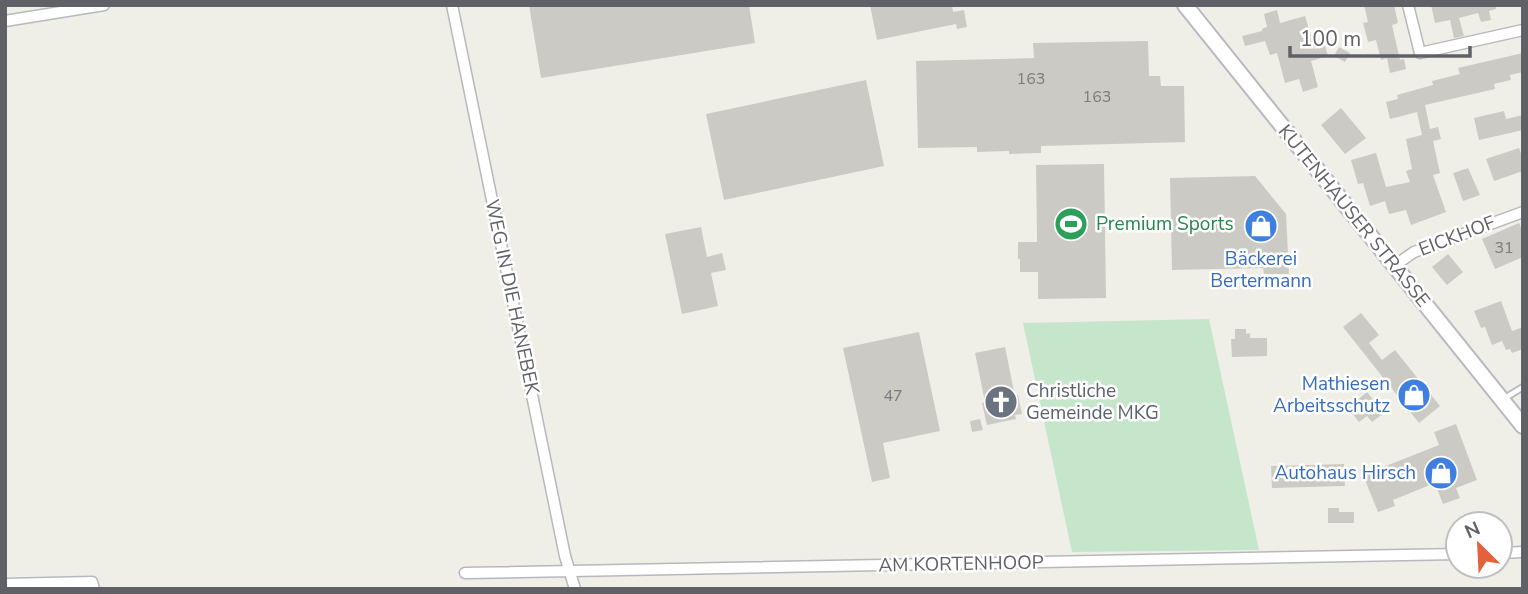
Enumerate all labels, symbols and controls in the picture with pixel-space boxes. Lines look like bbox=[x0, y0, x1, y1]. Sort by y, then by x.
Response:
scale bar bbox=[1290, 14, 1470, 58]
text: 100 m bbox=[1300, 25, 1361, 53]
house number: 163 bbox=[1017, 68, 1045, 90]
house number: 163 bbox=[1083, 86, 1111, 108]
street label: KUTENHAUSER STRASSE bbox=[1272, 119, 1436, 313]
street label: WEG IN DIE HANEBEK bbox=[479, 197, 546, 398]
sports icon: Premium Sports bbox=[1052, 205, 1090, 243]
shop icon: Bäckerei Bertermann bbox=[1242, 207, 1280, 245]
street label: EICKHOF bbox=[1415, 210, 1499, 262]
place label: Premium Sports bbox=[1096, 211, 1234, 237]
house number: 31 bbox=[1494, 237, 1514, 259]
place label: Bäckerei Bertermann bbox=[1210, 246, 1312, 294]
place label: Mathiesen Arbeitsschutz bbox=[1273, 371, 1390, 419]
shop icon: Mathiesen Arbeitsschutz bbox=[1395, 376, 1433, 414]
place label: Christliche Gemeinde MKG bbox=[1026, 378, 1159, 426]
church icon: Christliche Gemeinde MKG bbox=[982, 383, 1020, 421]
house number: 47 bbox=[883, 385, 903, 407]
shop icon: Autohaus Hirsch bbox=[1422, 454, 1460, 492]
place label: Autohaus Hirsch bbox=[1275, 460, 1416, 486]
north arrow bbox=[1444, 510, 1514, 580]
text: N bbox=[1461, 516, 1484, 545]
street label: AM KORTENHOOP bbox=[878, 550, 1044, 578]

